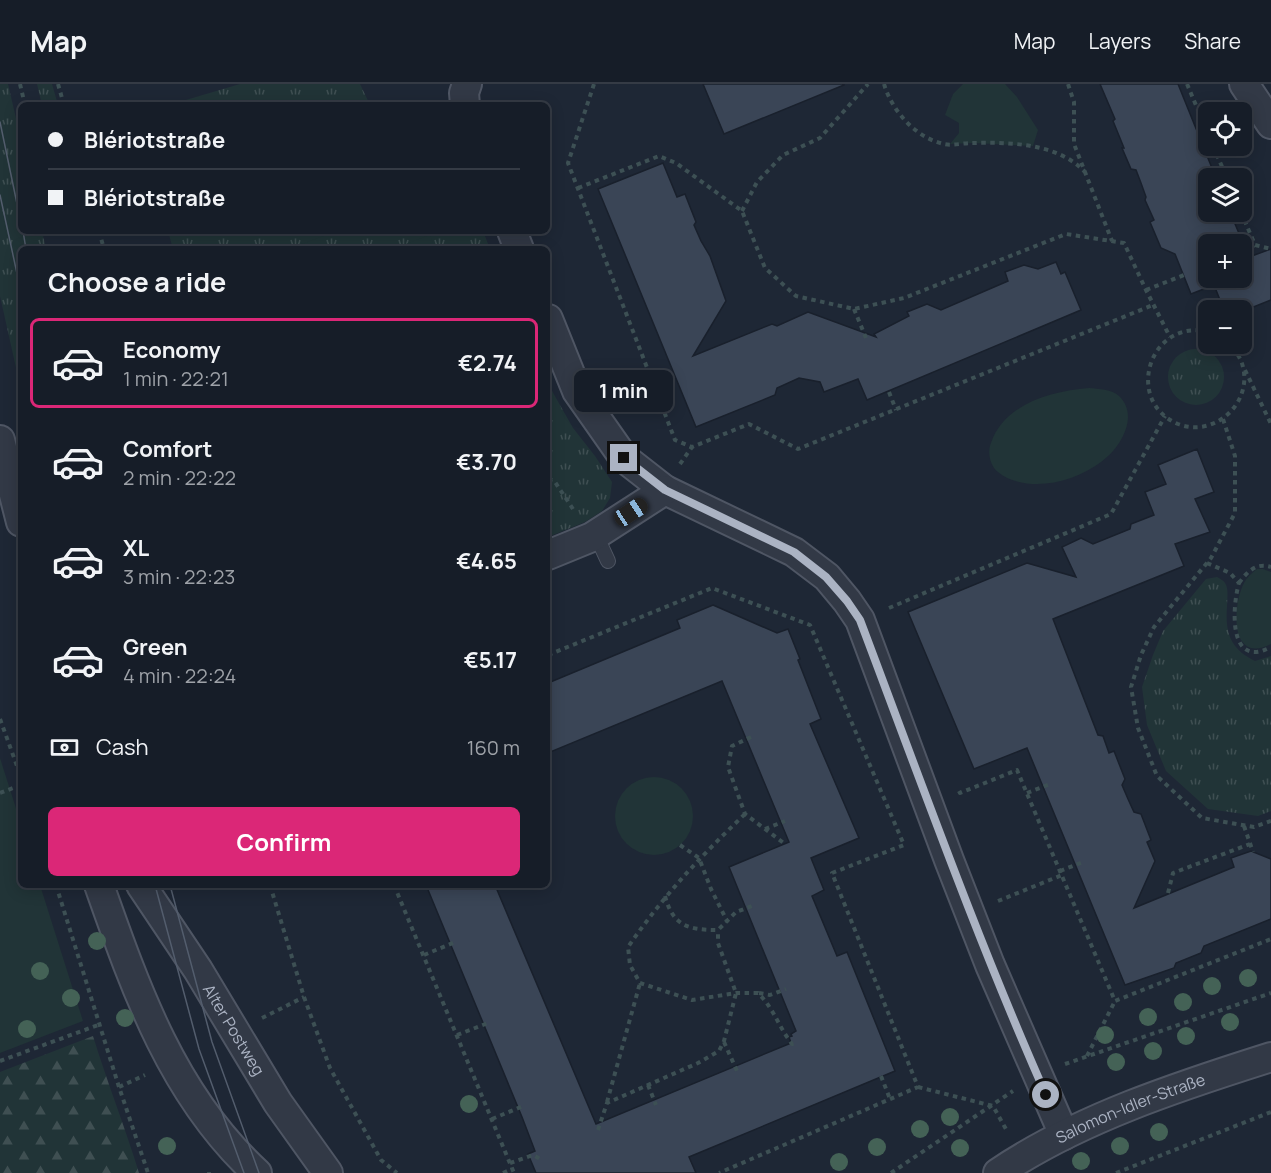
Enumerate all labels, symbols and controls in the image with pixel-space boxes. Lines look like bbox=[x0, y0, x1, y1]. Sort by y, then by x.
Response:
text: Map bbox=[30, 22, 87, 60]
text: Map bbox=[1014, 27, 1055, 55]
text: Layers bbox=[1088, 27, 1151, 55]
text: Share bbox=[1184, 27, 1241, 55]
map controls bbox=[1198, 102, 1252, 354]
button: locate bbox=[1198, 102, 1252, 156]
text: Blériotstraße bbox=[84, 125, 225, 155]
button: layers bbox=[1198, 168, 1252, 222]
text: Blériotstraße bbox=[84, 183, 225, 213]
button: + bbox=[1198, 234, 1252, 288]
text: Choose a ride bbox=[48, 263, 226, 300]
button: − bbox=[1198, 300, 1252, 354]
text: Economy bbox=[123, 335, 221, 365]
icon: car bbox=[51, 336, 105, 390]
text: €2.74 bbox=[458, 348, 517, 378]
text: 1 min · 22:21 bbox=[123, 365, 229, 392]
callout: 1 min bbox=[574, 371, 674, 413]
text: 1 min bbox=[599, 377, 648, 404]
text: Comfort bbox=[123, 434, 212, 464]
icon: car bbox=[51, 435, 105, 489]
route end bbox=[610, 444, 637, 471]
text: €3.70 bbox=[456, 447, 517, 477]
text: 2 min · 22:22 bbox=[123, 464, 236, 491]
car bbox=[611, 495, 651, 529]
text: XL bbox=[123, 533, 149, 563]
icon: car bbox=[51, 534, 105, 588]
text: €4.65 bbox=[456, 546, 517, 576]
text: 3 min · 22:23 bbox=[123, 563, 235, 590]
text: Green bbox=[123, 632, 188, 662]
icon: car bbox=[51, 633, 105, 687]
text: €5.17 bbox=[464, 645, 517, 675]
text: 4 min · 22:24 bbox=[123, 662, 236, 689]
icon: cash bbox=[48, 731, 81, 764]
text: Cash bbox=[96, 732, 149, 762]
text: 160 m bbox=[467, 734, 520, 761]
button: Confirm bbox=[48, 807, 520, 876]
street label: Alter Postweg bbox=[198, 980, 270, 1079]
street label: Salomon-Idler-Straße bbox=[1052, 1068, 1208, 1148]
route start bbox=[1032, 1081, 1059, 1108]

